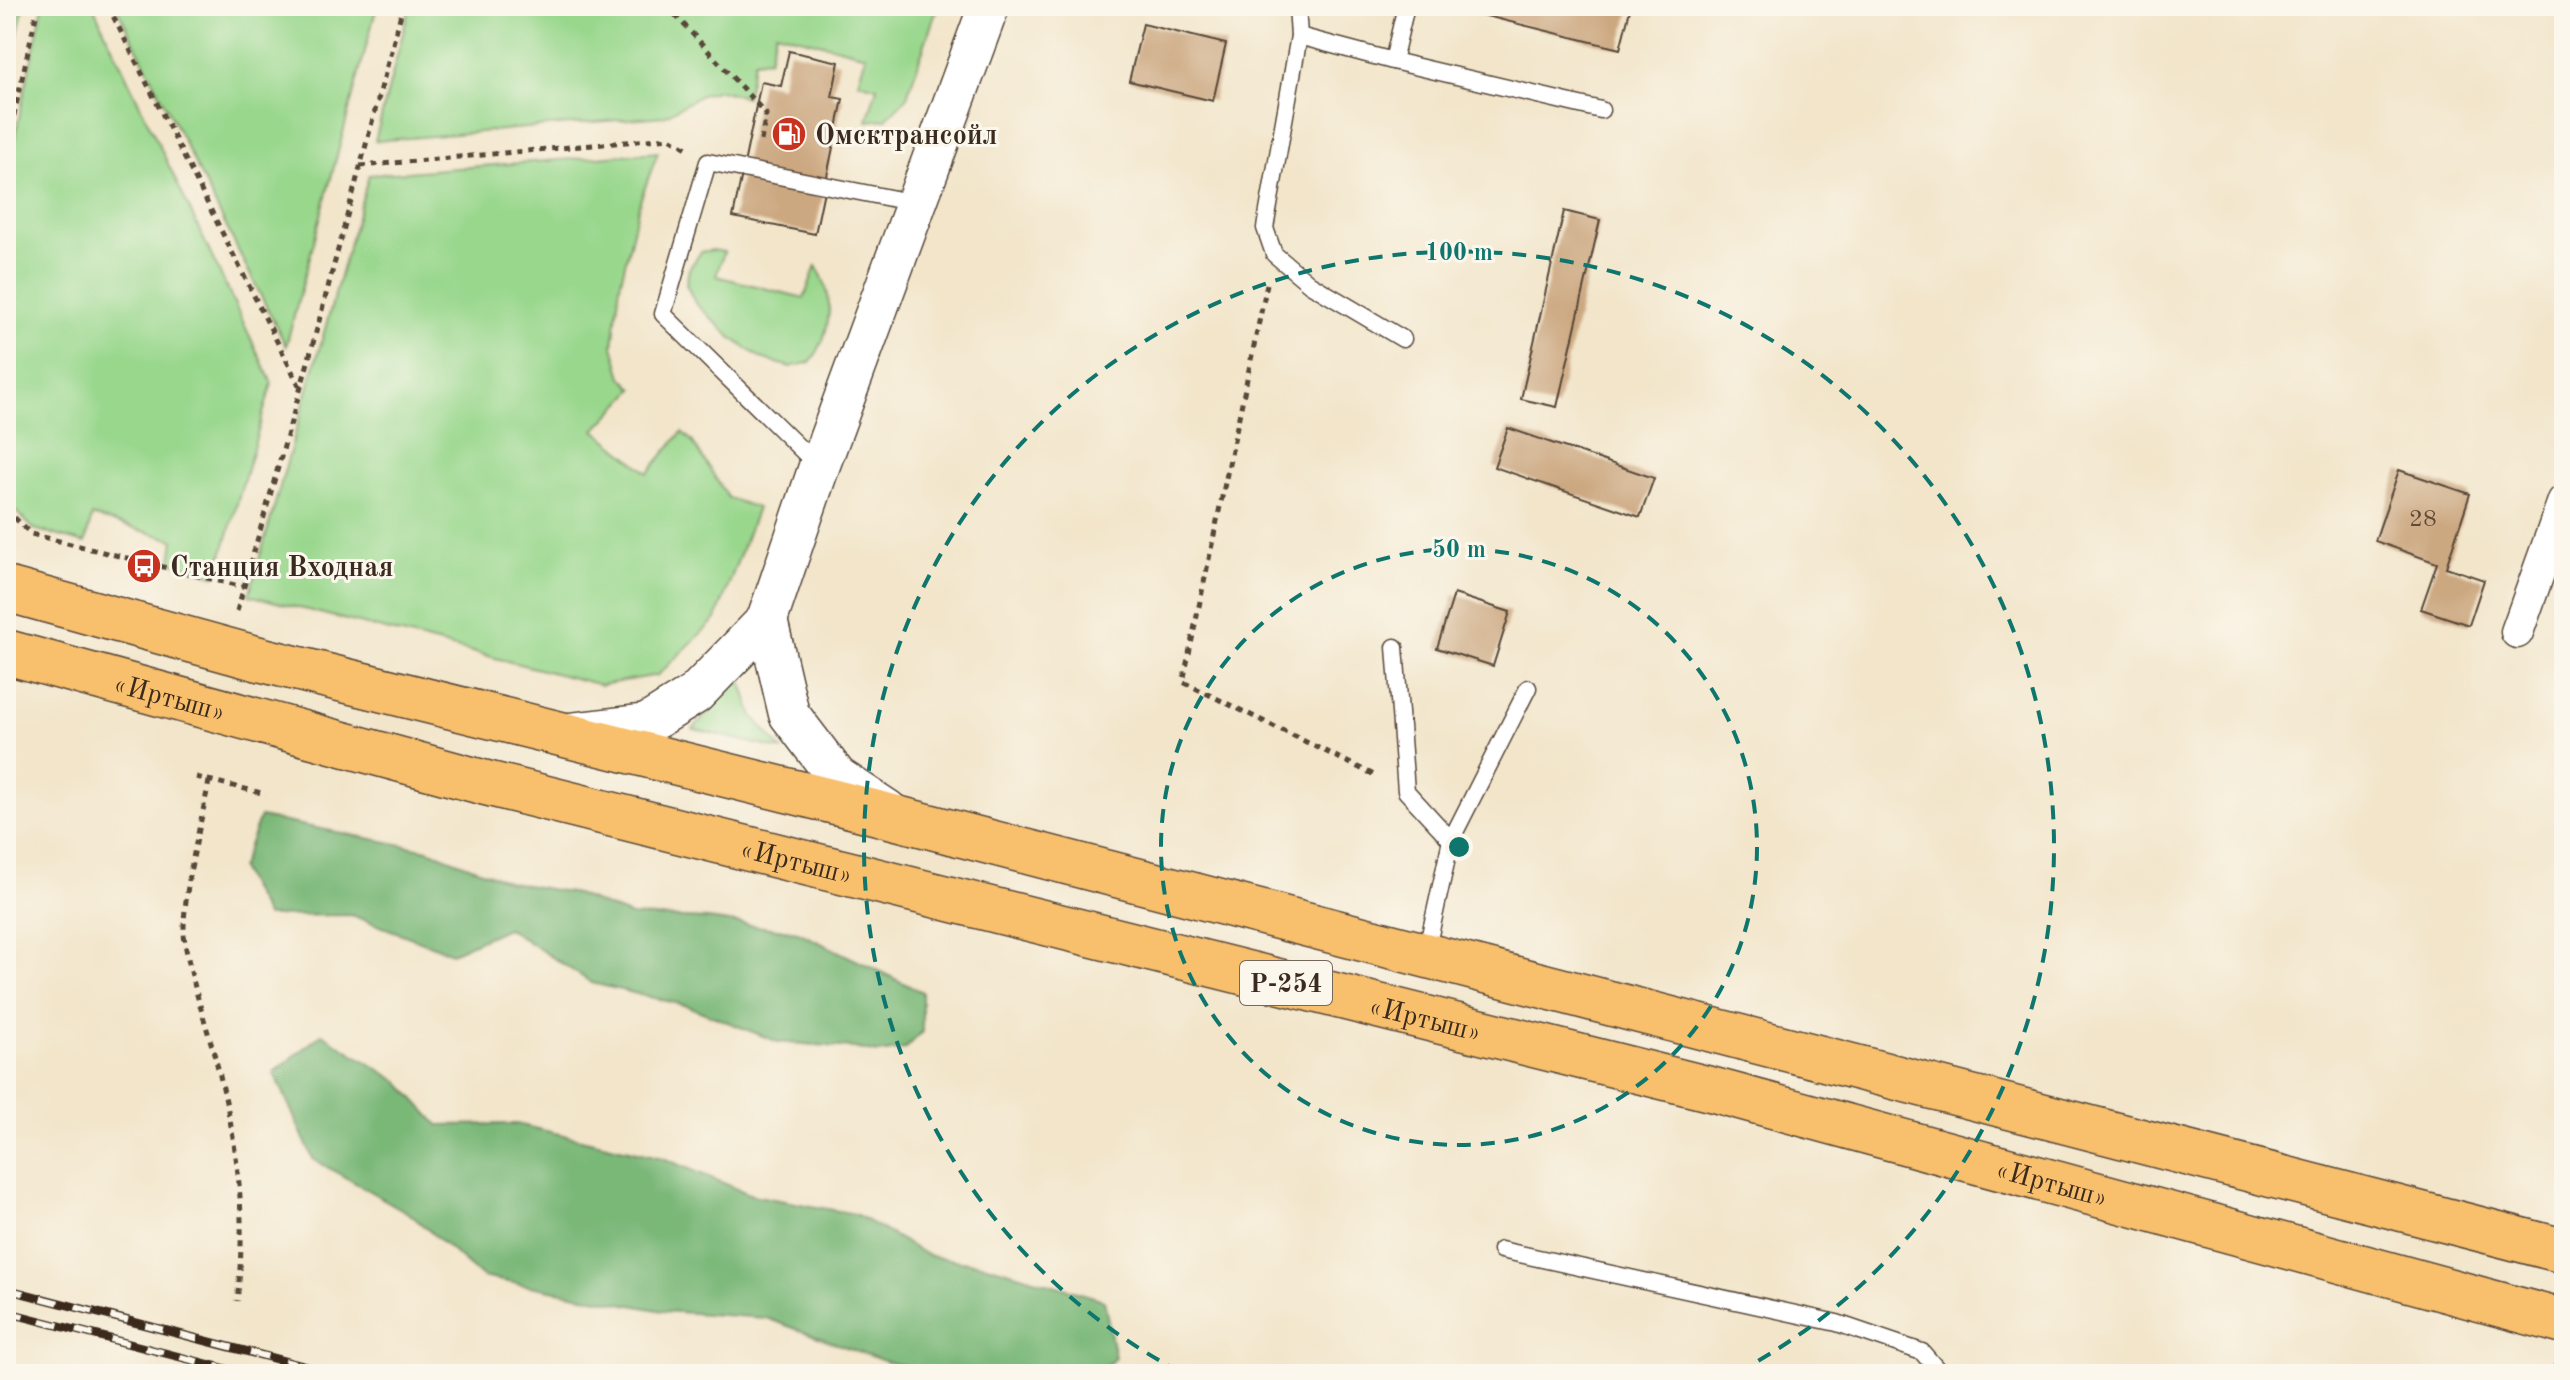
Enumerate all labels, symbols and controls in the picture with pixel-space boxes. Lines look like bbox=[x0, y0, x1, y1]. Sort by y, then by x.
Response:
fuel station icon: Омсктрансойл bbox=[770, 115, 808, 153]
place label: Омсктрансойл bbox=[815, 122, 997, 151]
text: 100 m bbox=[1425, 242, 1493, 266]
house number: 28 bbox=[2409, 508, 2437, 532]
text: 50 m bbox=[1432, 538, 1486, 563]
bus stop icon: Станция Входная bbox=[125, 547, 163, 585]
place label: Станция Входная bbox=[170, 554, 393, 583]
street label: «Иртыш» bbox=[110, 671, 228, 728]
centre of rings bbox=[1445, 833, 1473, 861]
street label: «Иртыш» bbox=[737, 836, 855, 891]
road number: Р-254 bbox=[1240, 961, 1332, 1005]
street label: «Иртыш» bbox=[1366, 993, 1484, 1048]
street label: «Иртыш» bbox=[1993, 1157, 2110, 1214]

